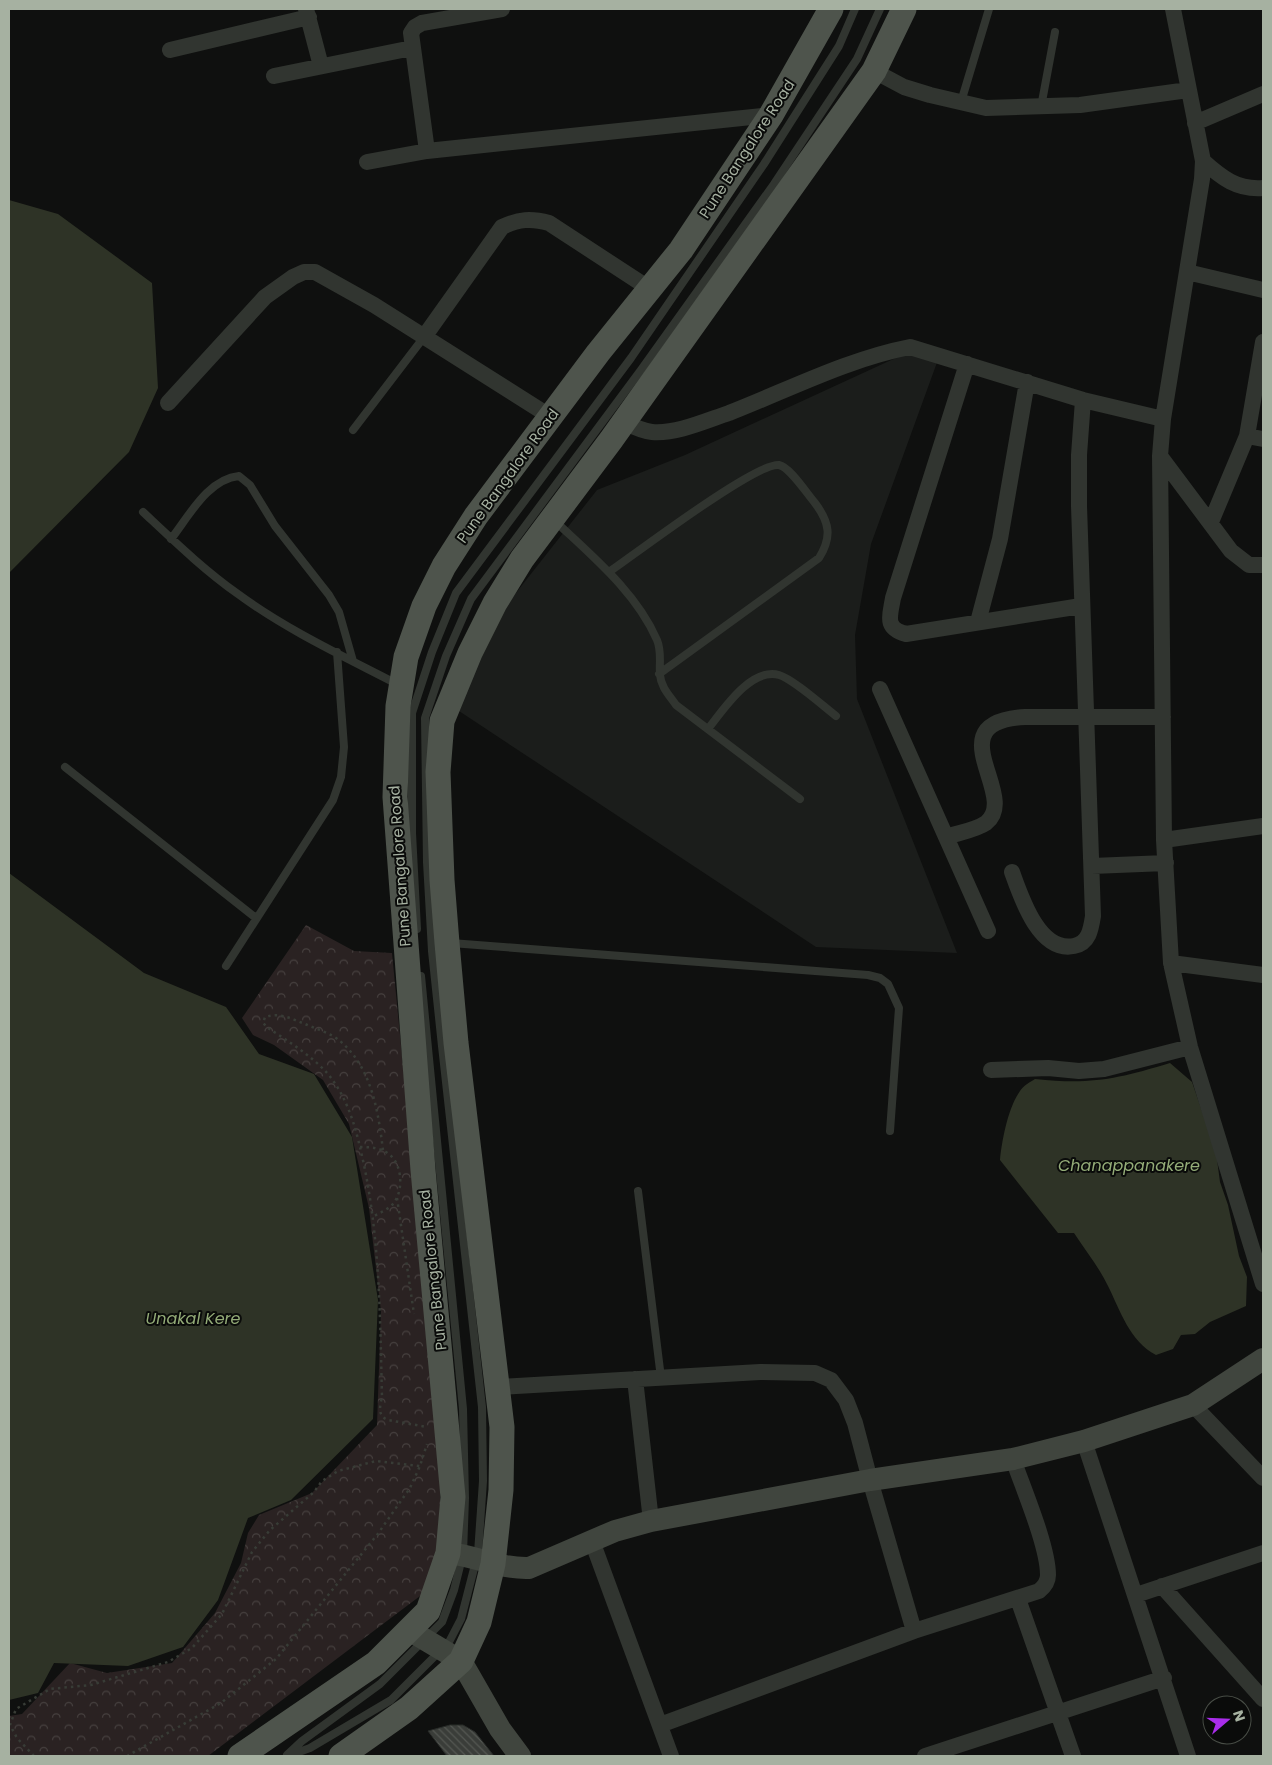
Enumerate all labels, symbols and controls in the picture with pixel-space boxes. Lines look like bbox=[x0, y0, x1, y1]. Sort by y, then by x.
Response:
street label: Pune Bangalore Road bbox=[694, 75, 799, 222]
street label: Pune Bangalore Road bbox=[452, 404, 564, 547]
street label: Pune Bangalore Road bbox=[383, 785, 416, 947]
water label: Chanappanakere bbox=[1058, 1154, 1200, 1177]
street label: Pune Bangalore Road bbox=[414, 1189, 451, 1352]
water label: Unakal Kere bbox=[145, 1307, 241, 1330]
north arrow bbox=[1202, 1695, 1252, 1745]
text: N bbox=[1228, 1708, 1250, 1724]

